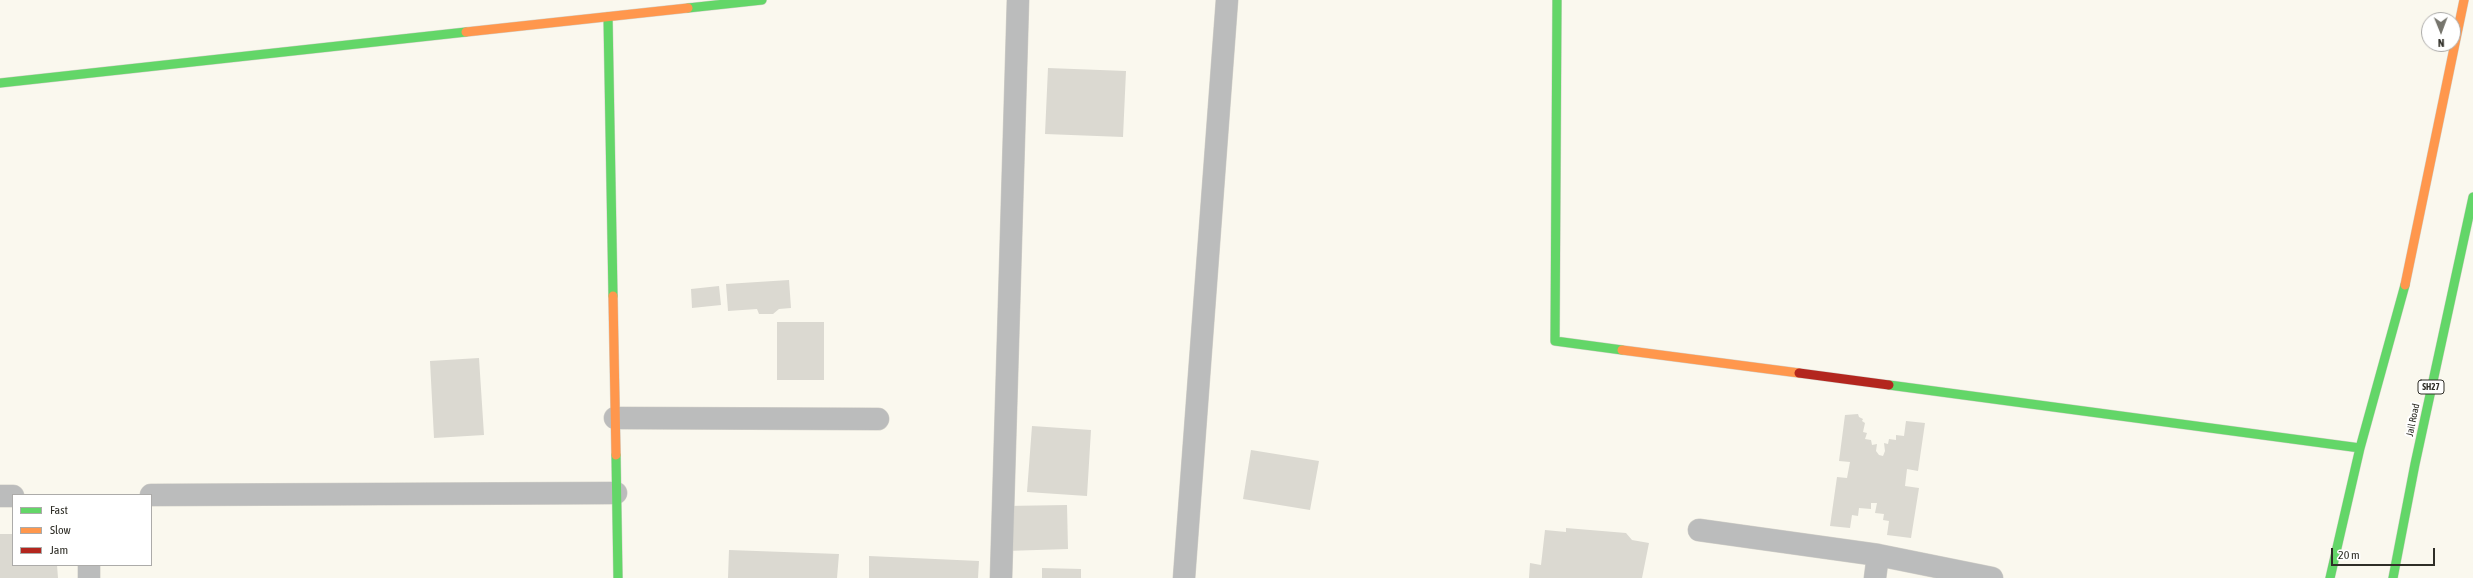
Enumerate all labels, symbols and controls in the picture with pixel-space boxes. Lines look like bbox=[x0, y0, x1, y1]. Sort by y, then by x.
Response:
north arrow bbox=[2421, 12, 2461, 52]
text: N bbox=[2438, 37, 2445, 49]
road number: SH27 bbox=[2418, 380, 2444, 394]
street label: Jail Road bbox=[2404, 402, 2422, 438]
legend bbox=[12, 494, 152, 566]
text: Fast bbox=[50, 503, 68, 517]
text: Slow bbox=[50, 523, 71, 537]
scale bar bbox=[2333, 540, 2437, 566]
text: Jam bbox=[50, 543, 68, 557]
text: 20 m bbox=[2338, 548, 2360, 562]

